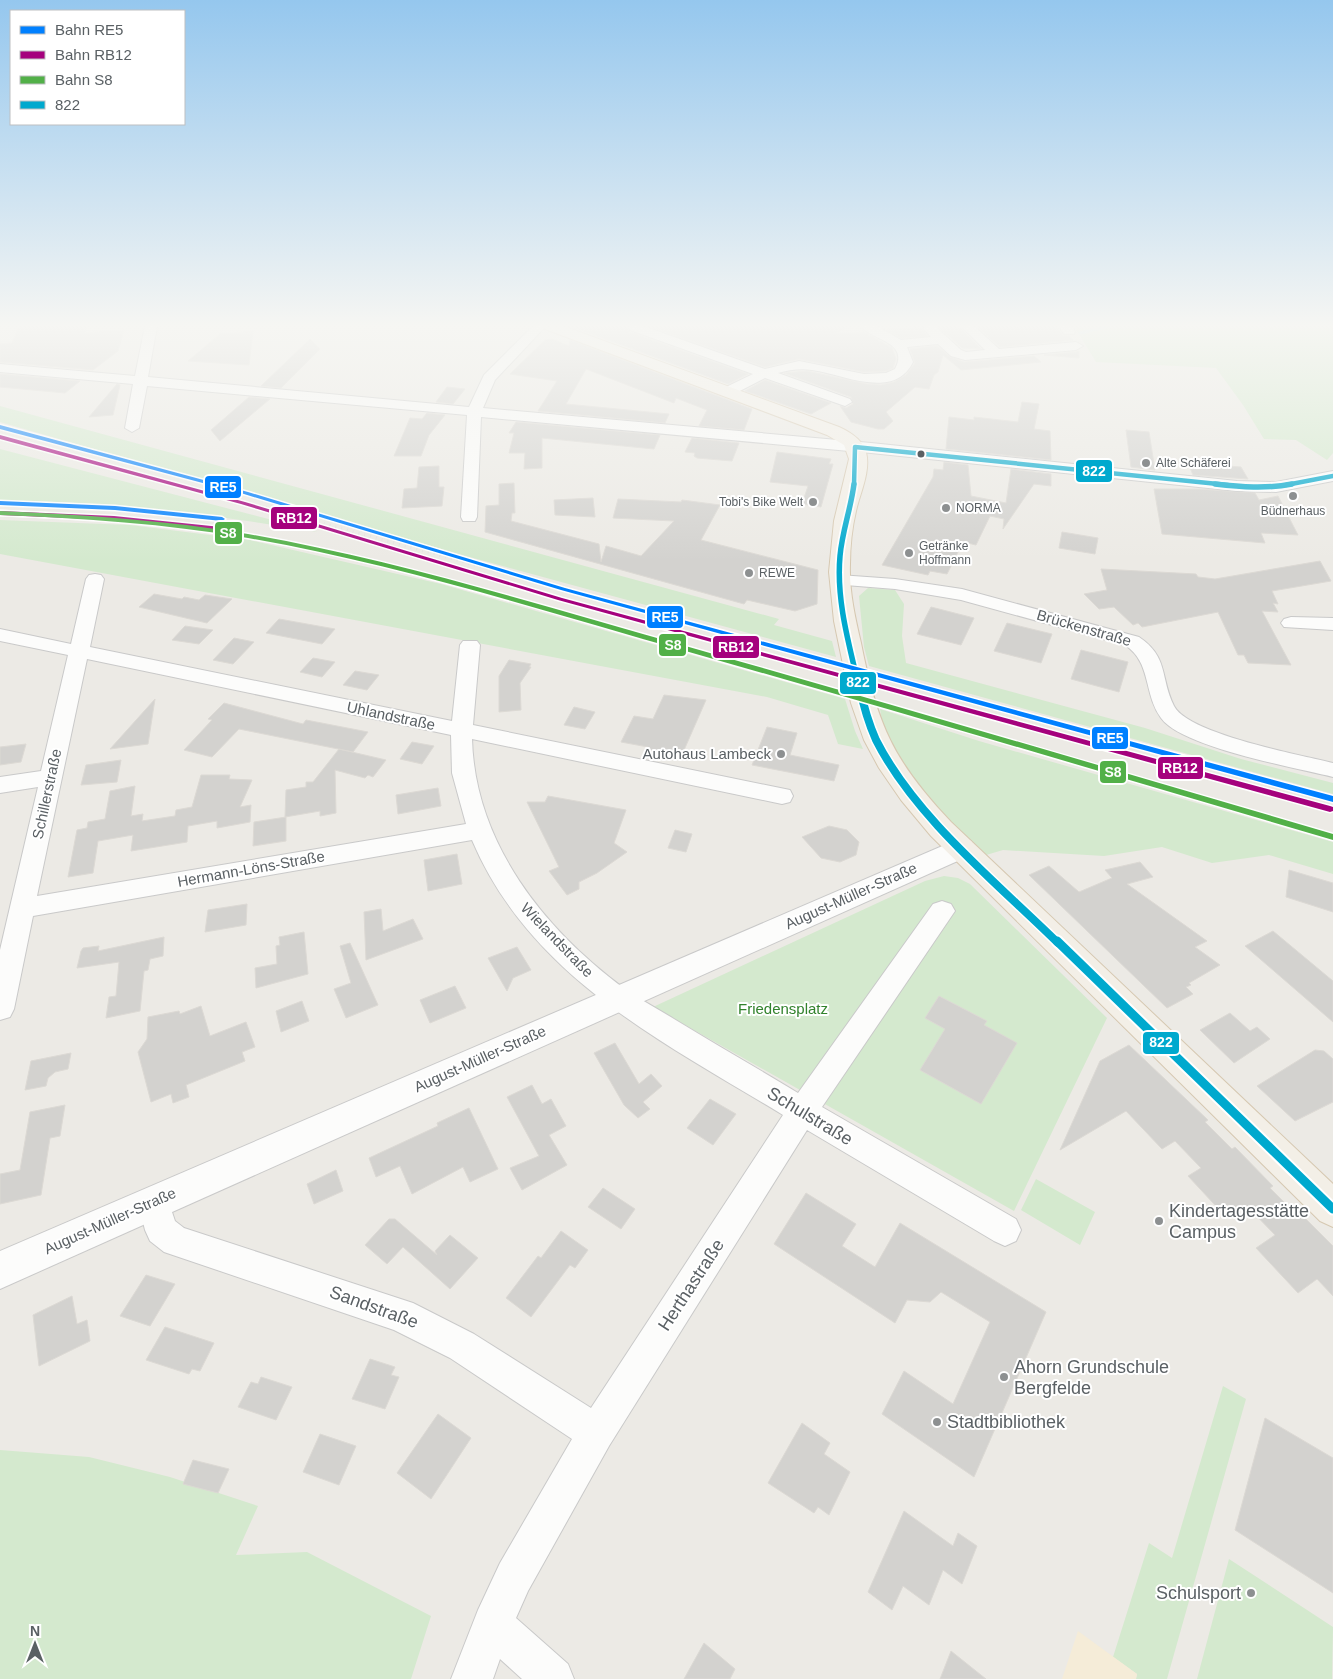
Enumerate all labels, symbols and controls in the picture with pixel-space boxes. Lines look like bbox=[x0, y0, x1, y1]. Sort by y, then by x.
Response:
legend bbox=[10, 10, 185, 125]
text: Bahn RE5 bbox=[55, 21, 123, 38]
text: Bahn RB12 bbox=[55, 46, 132, 63]
text: Bahn S8 bbox=[55, 71, 113, 88]
text: 822 bbox=[55, 96, 80, 113]
unlabelled marker bbox=[916, 449, 926, 459]
place label: Alte Schäferei bbox=[1156, 456, 1231, 470]
marker: Alte Schäferei bbox=[1140, 457, 1152, 469]
line badge: 822 bbox=[1075, 459, 1113, 483]
text: 822 bbox=[1082, 463, 1106, 479]
line badge: RE5 bbox=[204, 475, 242, 499]
text: RE5 bbox=[209, 479, 237, 495]
marker: Büdnerhaus bbox=[1287, 490, 1299, 502]
place label: Tobi's Bike Welt bbox=[719, 495, 804, 509]
marker: Tobi's Bike Welt bbox=[807, 496, 819, 508]
place label: NORMA bbox=[956, 501, 1001, 515]
marker: NORMA bbox=[940, 502, 952, 514]
place label: Büdnerhaus bbox=[1261, 504, 1325, 518]
line badge: RB12 bbox=[270, 506, 318, 530]
text: RB12 bbox=[276, 510, 312, 526]
line badge: S8 bbox=[214, 521, 243, 545]
text: S8 bbox=[219, 525, 237, 541]
place label: Getränke Hoffmann bbox=[919, 539, 971, 567]
marker: Getränke Hoffmann bbox=[903, 547, 915, 559]
place label: REWE bbox=[759, 566, 795, 580]
marker: REWE bbox=[743, 567, 755, 579]
line badge: RE5 bbox=[646, 605, 684, 629]
street label: Brückenstraße bbox=[1035, 606, 1133, 649]
text: RE5 bbox=[651, 609, 679, 625]
line badge: S8 bbox=[658, 633, 687, 657]
line badge: RB12 bbox=[712, 635, 760, 659]
text: S8 bbox=[664, 637, 682, 653]
text: RB12 bbox=[718, 639, 754, 655]
line badge: 822 bbox=[839, 671, 877, 695]
text: 822 bbox=[846, 674, 870, 690]
street label: Uhlandstraße bbox=[345, 698, 437, 733]
line badge: RE5 bbox=[1091, 726, 1129, 750]
text: RE5 bbox=[1096, 730, 1124, 746]
place label: Autohaus Lambeck bbox=[643, 745, 771, 762]
street label: Schillerstraße bbox=[29, 747, 64, 841]
marker: Autohaus Lambeck bbox=[775, 748, 787, 760]
line badge: RB12 bbox=[1157, 756, 1204, 780]
line badge: S8 bbox=[1099, 760, 1127, 784]
text: RB12 bbox=[1162, 760, 1198, 776]
text: S8 bbox=[1104, 764, 1122, 780]
street label: Hermann-Löns-Straße bbox=[176, 847, 326, 890]
street label: August-Müller-Straße bbox=[782, 859, 919, 932]
street label: Wielandstraße bbox=[518, 899, 597, 980]
park label: Friedensplatz bbox=[738, 1000, 828, 1017]
street label: August-Müller-Straße bbox=[411, 1022, 548, 1095]
line badge: 822 bbox=[1142, 1031, 1180, 1055]
text: 822 bbox=[1149, 1034, 1173, 1050]
street label: Schulstraße bbox=[764, 1083, 856, 1149]
street label: August-Müller-Straße bbox=[41, 1184, 178, 1257]
place label: Kindertagesstätte Campus bbox=[1169, 1201, 1309, 1242]
marker: Kindertagesstätte Campus bbox=[1153, 1215, 1165, 1227]
street label: Herthastraße bbox=[654, 1236, 728, 1334]
street label: Sandstraße bbox=[327, 1282, 421, 1332]
place label: Ahorn Grundschule Bergfelde bbox=[1014, 1357, 1169, 1398]
marker: Ahorn Grundschule Bergfelde bbox=[998, 1371, 1010, 1383]
place label: Stadtbibliothek bbox=[947, 1412, 1066, 1432]
marker: Stadtbibliothek bbox=[931, 1416, 943, 1428]
place label: Schulsport bbox=[1156, 1583, 1241, 1603]
marker: Schulsport bbox=[1245, 1587, 1257, 1599]
north arrow bbox=[10, 1619, 60, 1669]
text: N bbox=[30, 1623, 40, 1639]

